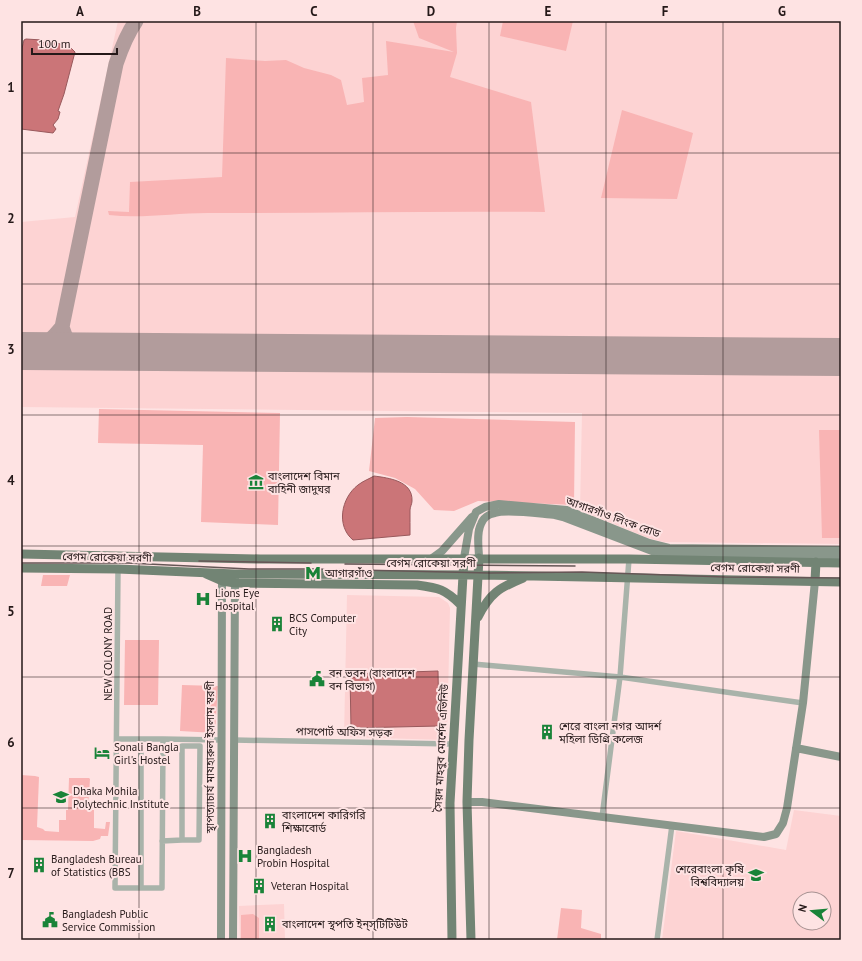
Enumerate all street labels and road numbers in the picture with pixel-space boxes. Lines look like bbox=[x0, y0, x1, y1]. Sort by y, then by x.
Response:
street label: আগারগাঁও লিংক রোড bbox=[563, 493, 662, 541]
street label: বেগম রোকেয়া সরণী bbox=[62, 549, 153, 565]
street label: বেগম রোকেয়া সরণী bbox=[386, 556, 477, 570]
street label: বেগম রোকেয়া সরণী bbox=[710, 560, 801, 576]
street label: NEW COLONY ROAD bbox=[101, 607, 115, 701]
street label: স্থাপত্যাচার্য মাযহারুল ইসলাম স্বরণী bbox=[203, 680, 217, 834]
street label: সৈয়দ মাহবুব মোর্শেদ এভিনিউ bbox=[431, 684, 451, 813]
street label: পাসপোর্ট অফিস সড়ক bbox=[296, 724, 392, 740]

